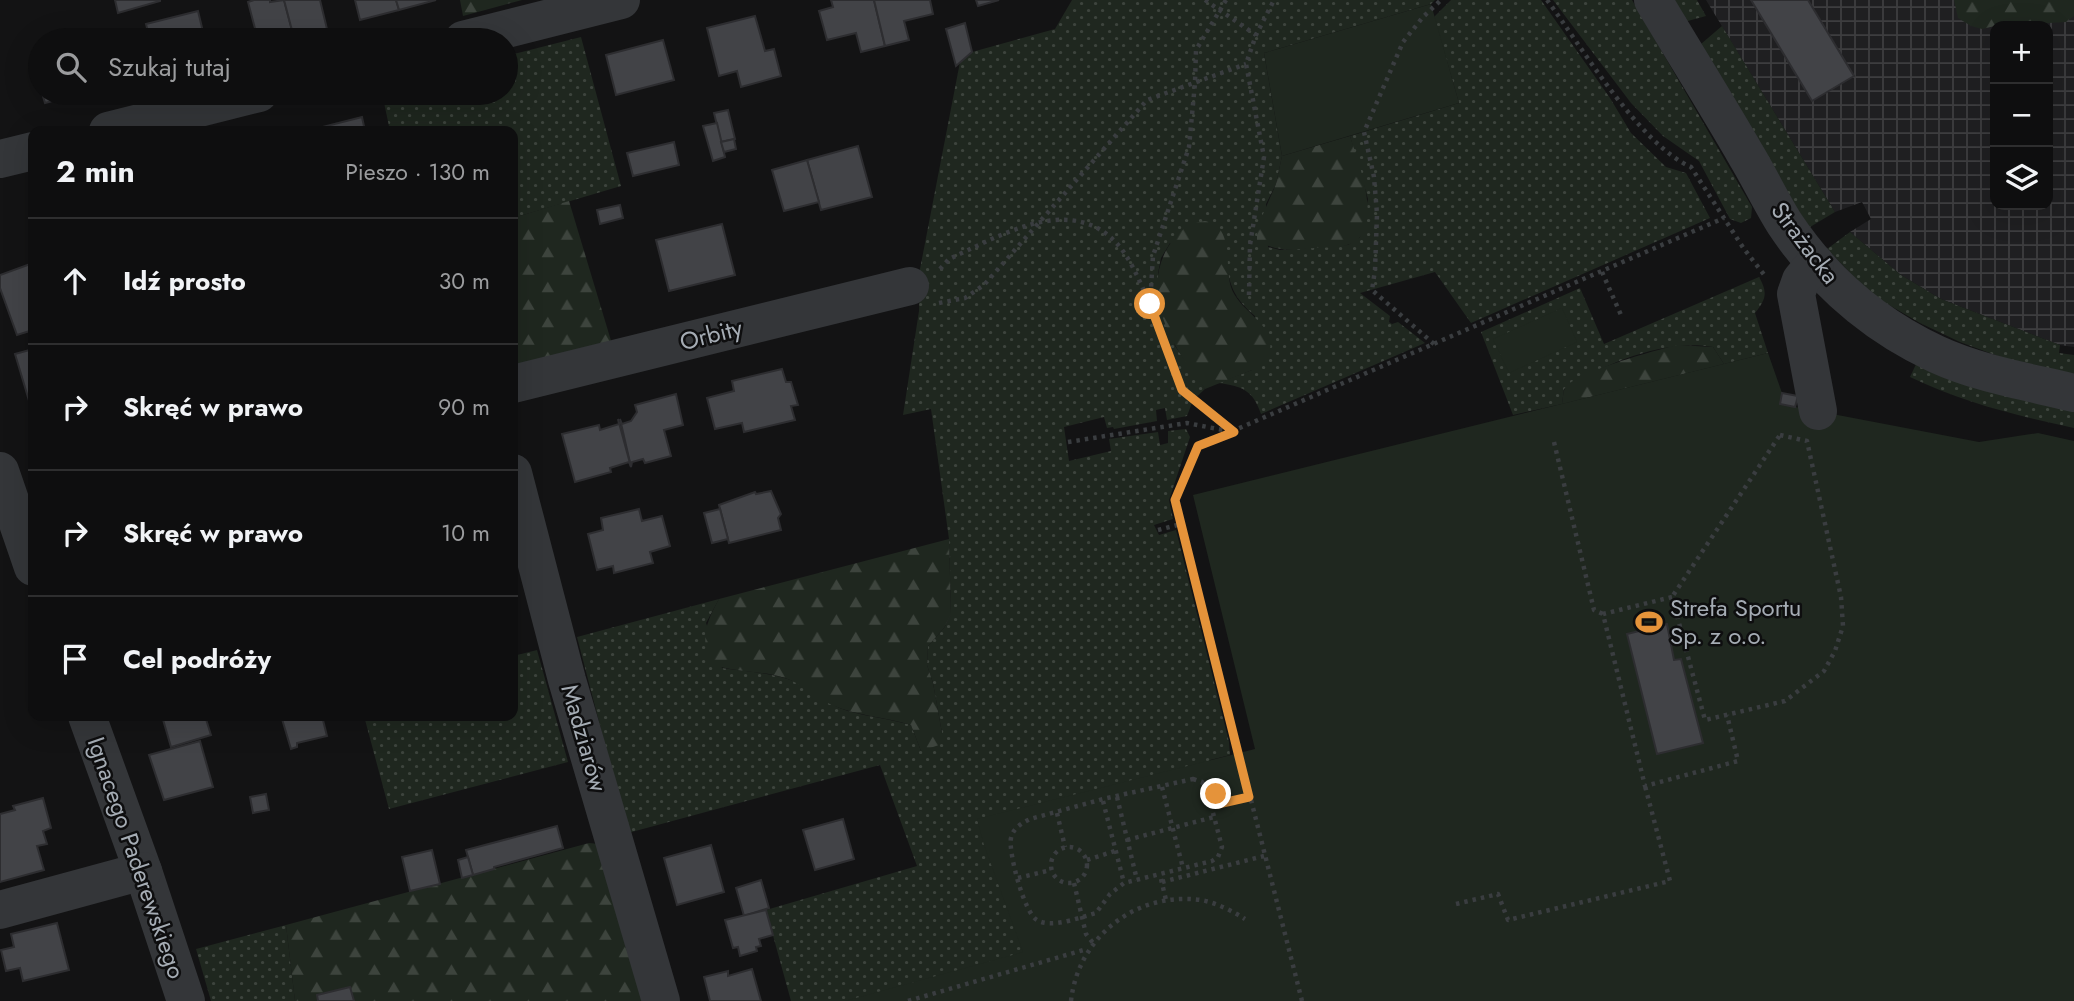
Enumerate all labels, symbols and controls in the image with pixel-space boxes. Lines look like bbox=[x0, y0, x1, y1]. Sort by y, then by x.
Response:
map controls bbox=[1990, 21, 2053, 210]
button: + bbox=[1990, 21, 2053, 84]
search box bbox=[28, 28, 518, 105]
icon: search bbox=[52, 48, 90, 86]
text: Szukaj tutaj bbox=[108, 48, 231, 86]
button: − bbox=[1990, 84, 2053, 147]
button: layers bbox=[1990, 147, 2053, 210]
text: 2 min bbox=[56, 150, 135, 193]
text: Pieszo · 130 m bbox=[345, 155, 490, 189]
street label: Strażacka bbox=[1763, 194, 1848, 291]
icon: ahead bbox=[56, 262, 94, 300]
text: Idź prosto bbox=[123, 262, 246, 300]
text: 30 m bbox=[439, 264, 490, 298]
route start bbox=[1134, 288, 1165, 319]
street label: Orbity bbox=[676, 310, 746, 359]
icon: right bbox=[56, 388, 94, 426]
text: Skręć w prawo bbox=[123, 388, 303, 426]
text: 90 m bbox=[438, 390, 490, 424]
icon: right bbox=[56, 514, 94, 552]
text: Skręć w prawo bbox=[123, 514, 303, 552]
text: 10 m bbox=[441, 516, 490, 550]
place label: Strefa Sportu Sp. z o.o. bbox=[1670, 590, 1801, 653]
sports icon: Strefa Sportu Sp. z o.o. bbox=[1634, 607, 1664, 637]
icon: arrive bbox=[56, 640, 94, 678]
text: Cel podróży bbox=[123, 640, 271, 678]
street label: Madziarów bbox=[552, 680, 617, 796]
street label: Ignacego Paderewskiego bbox=[79, 732, 194, 983]
route end bbox=[1200, 778, 1231, 809]

